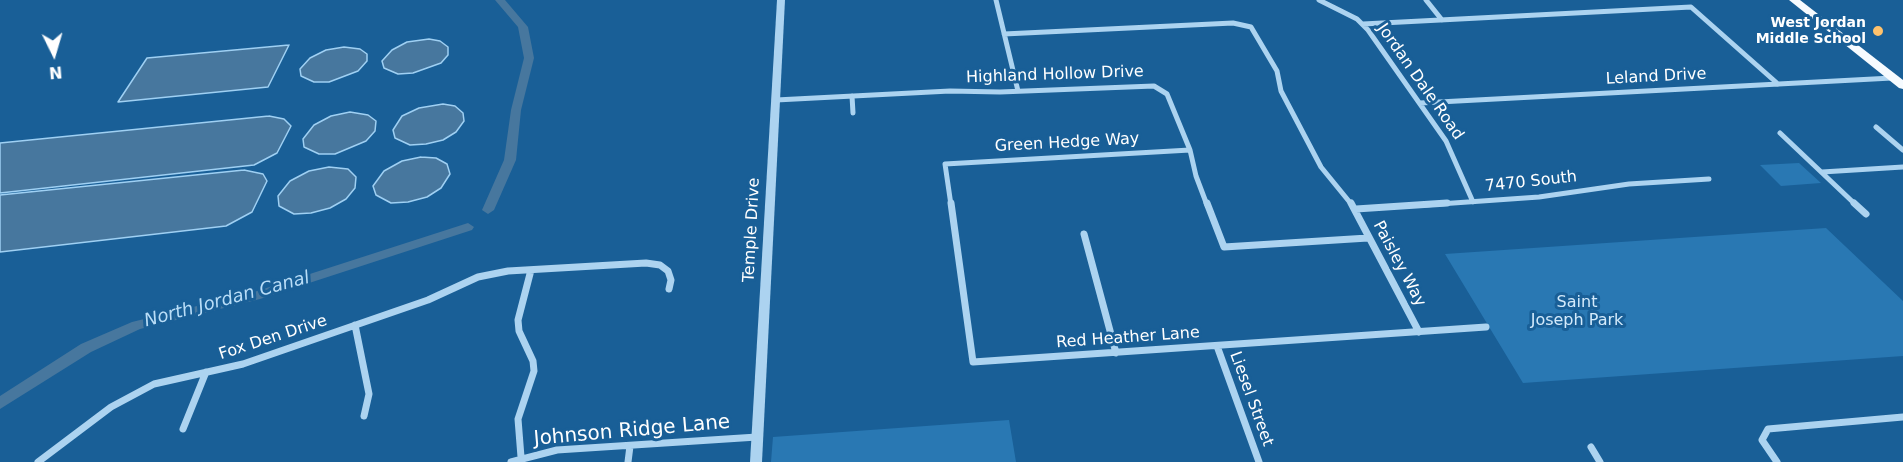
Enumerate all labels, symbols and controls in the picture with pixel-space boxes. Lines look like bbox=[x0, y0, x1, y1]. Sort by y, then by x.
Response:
place label: West Jordan Middle School bbox=[1756, 15, 1866, 48]
street label: Jordan Dale Road bbox=[1373, 20, 1467, 144]
north arrow bbox=[24, 24, 84, 84]
marker: West Jordan Middle School bbox=[1871, 24, 1885, 38]
text: N bbox=[48, 62, 63, 82]
street label: Highland Hollow Drive bbox=[966, 62, 1144, 88]
street label: Leland Drive bbox=[1605, 65, 1707, 89]
street label: Green Hedge Way bbox=[994, 130, 1140, 156]
street label: 7470 South bbox=[1484, 168, 1578, 196]
street label: Temple Drive bbox=[740, 177, 764, 283]
street label: Paisley Way bbox=[1368, 218, 1430, 310]
water label: North Jordan Canal bbox=[142, 268, 312, 332]
park label: Saint Joseph Park bbox=[1531, 293, 1623, 331]
street label: Fox Den Drive bbox=[217, 311, 329, 365]
street label: Red Heather Lane bbox=[1056, 323, 1200, 353]
street label: Liesel Street bbox=[1225, 349, 1277, 449]
street label: Johnson Ridge Lane bbox=[533, 410, 731, 452]

